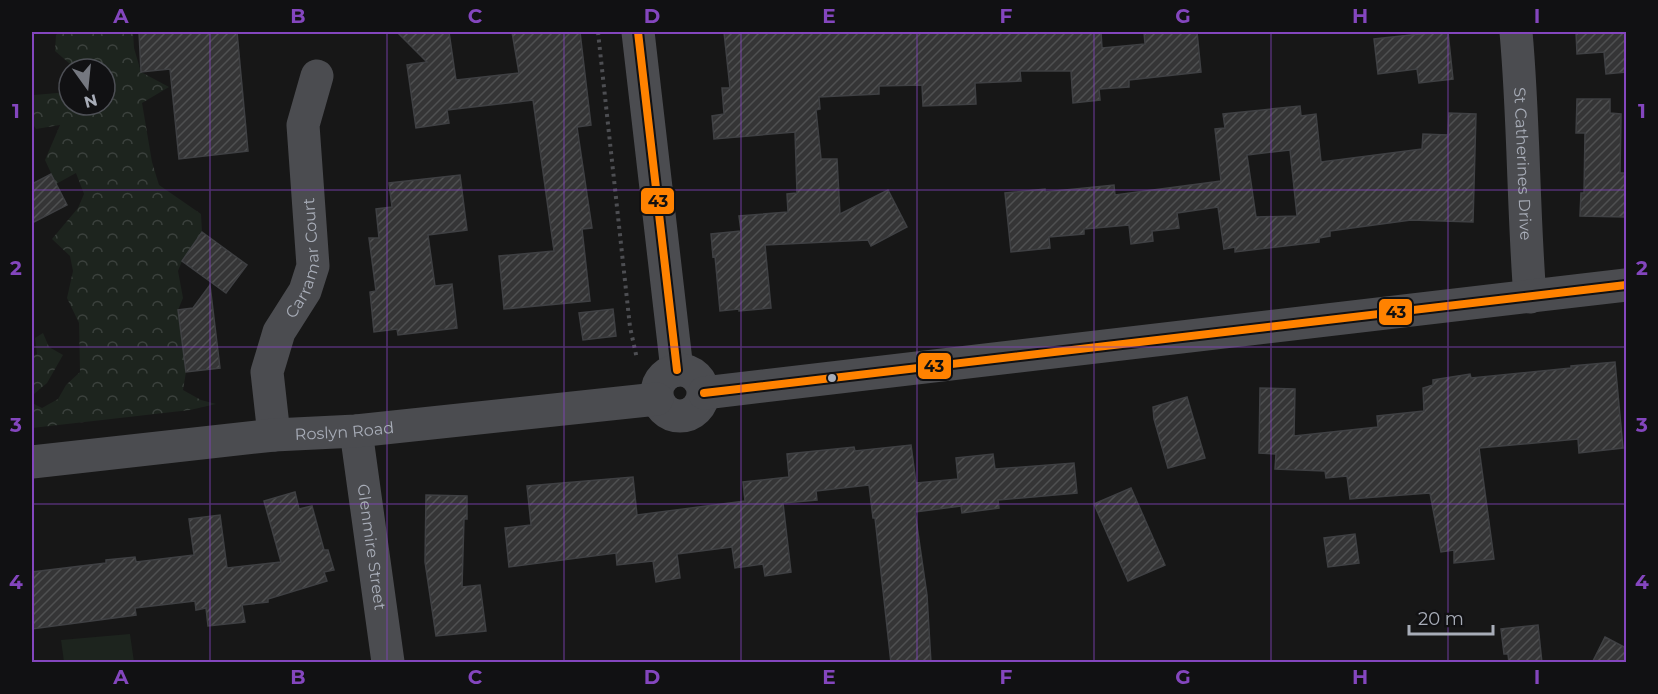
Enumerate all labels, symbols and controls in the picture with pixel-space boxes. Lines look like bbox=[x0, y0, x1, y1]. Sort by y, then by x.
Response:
text: A bbox=[112, 4, 129, 28]
text: B bbox=[290, 4, 306, 28]
text: C bbox=[468, 4, 483, 28]
text: D bbox=[644, 4, 660, 28]
text: E bbox=[822, 4, 836, 28]
text: F bbox=[1000, 4, 1013, 28]
text: G bbox=[1175, 4, 1191, 28]
text: H bbox=[1352, 4, 1368, 28]
text: I bbox=[1534, 4, 1540, 28]
north arrow bbox=[57, 57, 117, 117]
street label: St Catherines Drive bbox=[1511, 87, 1536, 241]
text: N bbox=[82, 90, 99, 112]
text: 1 bbox=[12, 99, 20, 123]
text: 1 bbox=[1638, 99, 1646, 123]
line badge: 43 bbox=[640, 187, 675, 215]
text: 43 bbox=[648, 192, 668, 211]
street label: Carramar Court bbox=[281, 197, 323, 321]
text: 2 bbox=[10, 256, 22, 280]
text: 2 bbox=[1636, 256, 1648, 280]
line badge: 43 bbox=[1378, 298, 1413, 326]
text: 43 bbox=[1386, 303, 1406, 322]
line badge: 43 bbox=[917, 352, 952, 380]
text: 43 bbox=[924, 357, 944, 376]
unlabelled marker bbox=[826, 372, 838, 384]
text: 3 bbox=[9, 413, 22, 437]
text: 3 bbox=[1635, 413, 1648, 437]
street label: Roslyn Road bbox=[294, 418, 395, 443]
street label: Glenmire Street bbox=[354, 483, 390, 612]
text: 4 bbox=[9, 570, 23, 594]
text: 4 bbox=[1635, 570, 1649, 594]
scale bar bbox=[1409, 598, 1493, 636]
text: 20 m bbox=[1418, 608, 1464, 630]
text: A bbox=[112, 665, 129, 689]
text: B bbox=[290, 665, 306, 689]
text: C bbox=[468, 665, 483, 689]
text: D bbox=[644, 665, 660, 689]
text: E bbox=[822, 665, 836, 689]
text: F bbox=[1000, 665, 1013, 689]
text: G bbox=[1175, 665, 1191, 689]
text: H bbox=[1352, 665, 1368, 689]
text: I bbox=[1534, 665, 1540, 689]

